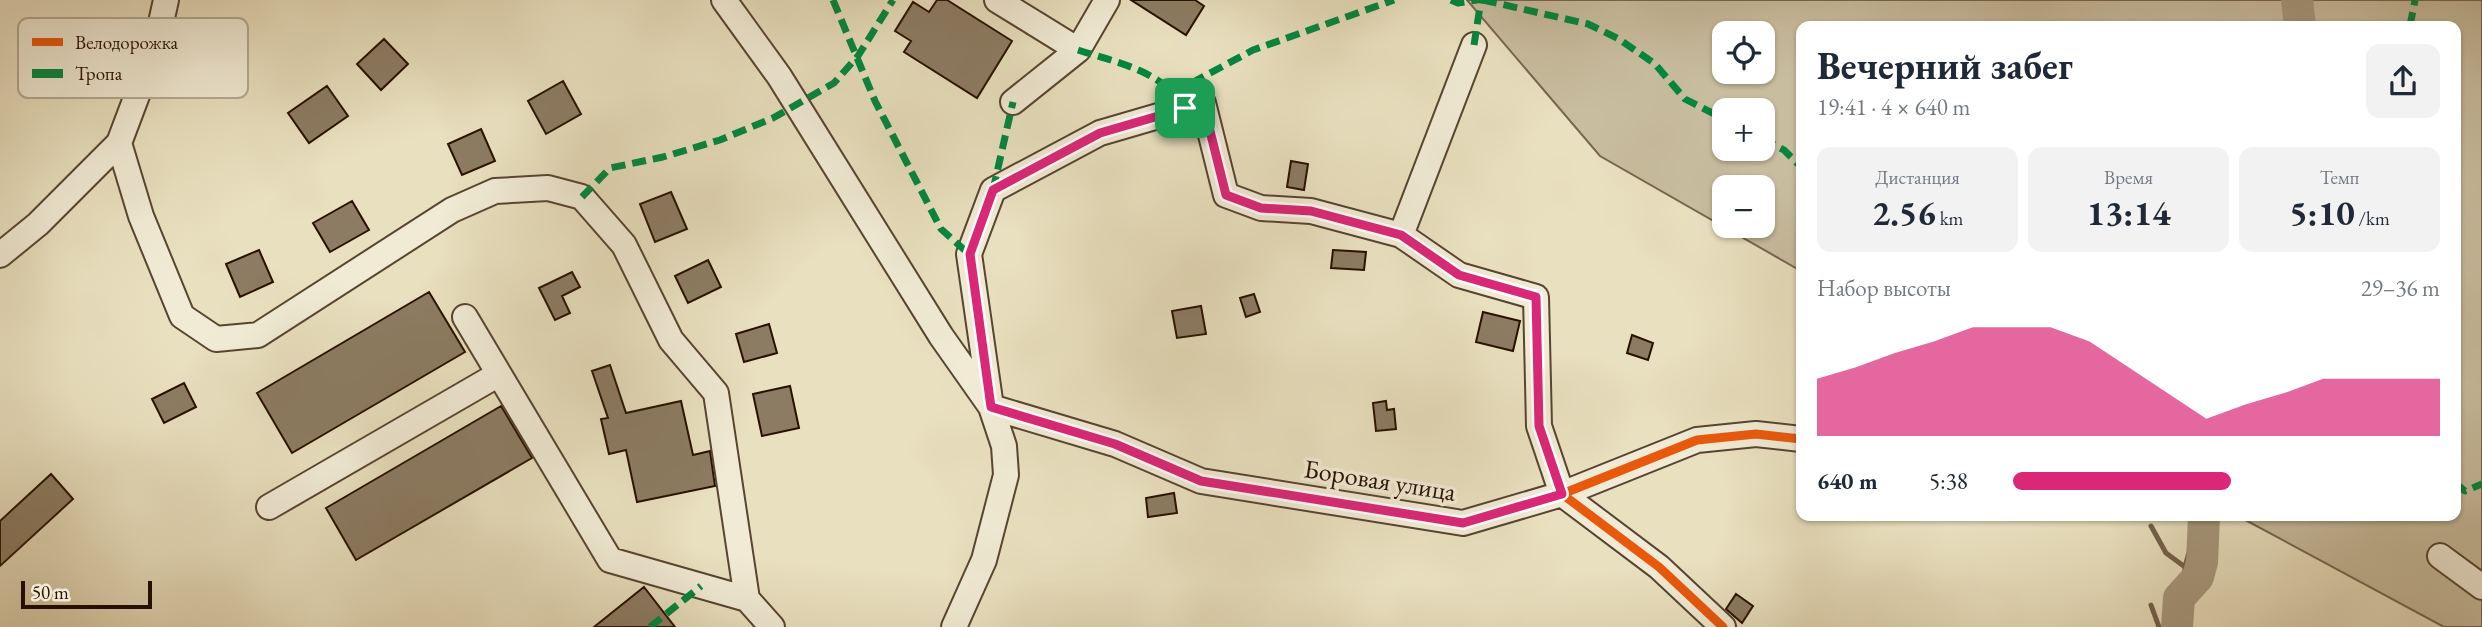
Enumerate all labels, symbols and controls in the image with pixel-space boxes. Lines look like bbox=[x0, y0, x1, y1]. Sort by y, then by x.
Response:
legend bbox=[18, 18, 248, 98]
map controls bbox=[1712, 21, 1775, 238]
button: locate bbox=[1712, 21, 1775, 84]
text: Велодорожка bbox=[75, 30, 179, 55]
text: Вечерний забег bbox=[1817, 41, 2073, 90]
button: share bbox=[2366, 44, 2440, 118]
text: Тропа bbox=[75, 61, 123, 86]
pin bbox=[1155, 78, 1215, 138]
icon: arrive bbox=[1166, 89, 1204, 127]
text: 19:41 · 4 × 640 m bbox=[1817, 92, 1970, 122]
button: + bbox=[1712, 98, 1775, 161]
text: Дистанция bbox=[1875, 165, 1960, 190]
text: Время bbox=[2104, 165, 2153, 190]
text: Темп bbox=[2320, 165, 2359, 190]
button: − bbox=[1712, 175, 1775, 238]
text: 2.56 bbox=[1872, 190, 1936, 235]
text: 13:14 bbox=[2087, 190, 2170, 235]
text: 5:10 bbox=[2289, 190, 2355, 235]
text: km bbox=[1936, 206, 1963, 231]
text: /km bbox=[2355, 206, 2390, 231]
text: Набор высоты bbox=[1817, 273, 1951, 303]
text: 29–36 m bbox=[2361, 273, 2440, 303]
street label: Боровая улица bbox=[1302, 451, 1459, 509]
text: 640 m bbox=[1817, 466, 1878, 496]
text: 5:38 bbox=[1929, 466, 1968, 496]
scale bar bbox=[21, 578, 152, 610]
text: 50 m bbox=[32, 580, 69, 605]

